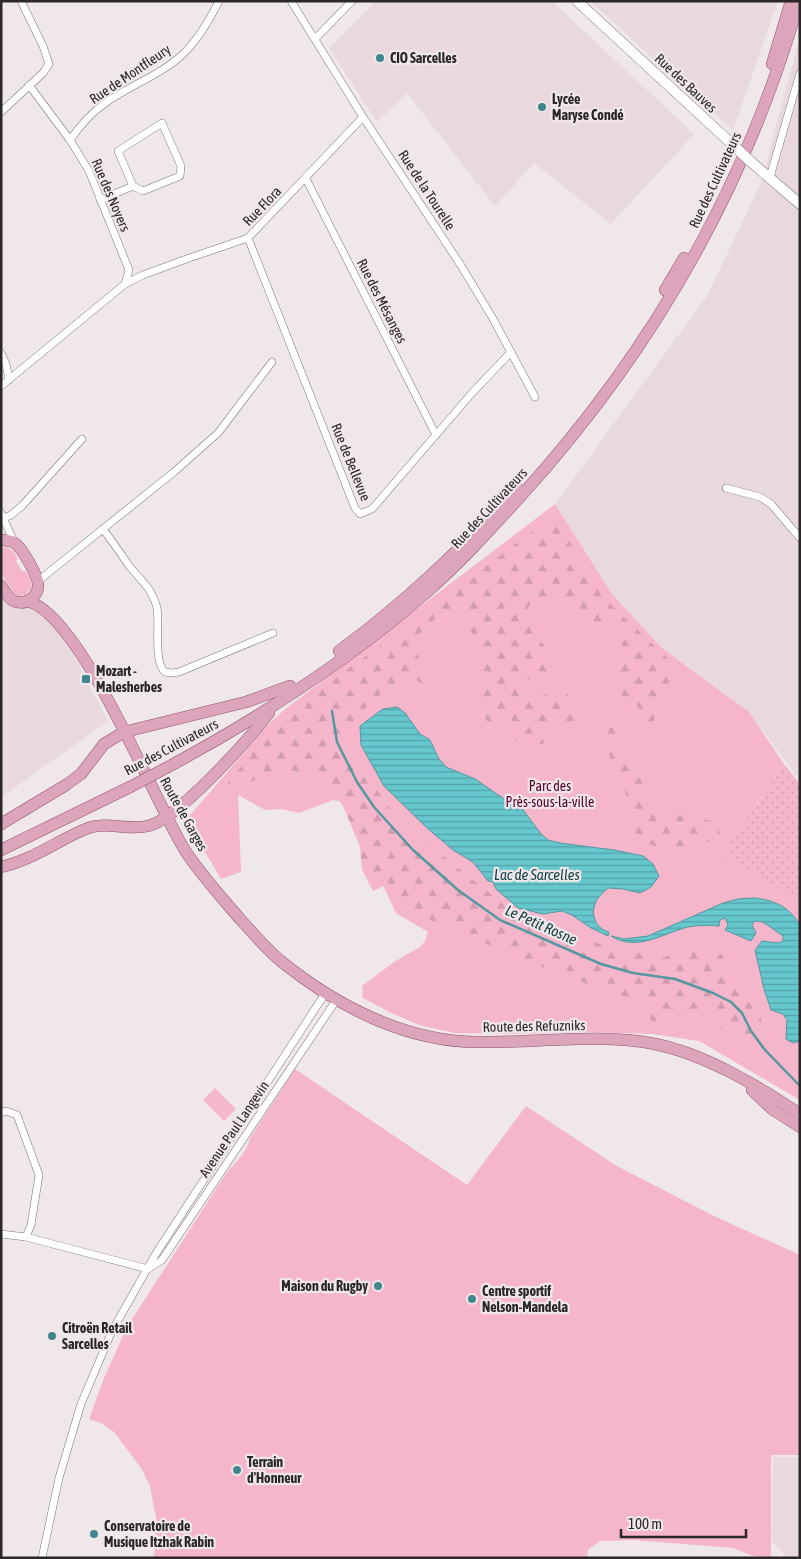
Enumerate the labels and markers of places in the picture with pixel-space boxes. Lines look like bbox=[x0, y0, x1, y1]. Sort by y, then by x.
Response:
place label: CIO Sarcelles bbox=[390, 50, 457, 66]
marker: CIO Sarcelles bbox=[374, 52, 386, 64]
place label: Lycée Maryse Condé bbox=[552, 91, 624, 123]
marker: Lycée Maryse Condé bbox=[536, 101, 548, 113]
place label: Mozart - Malesherbes bbox=[96, 663, 162, 695]
marker: Mozart - Malesherbes bbox=[80, 673, 92, 685]
place label: Maison du Rugby bbox=[281, 1278, 368, 1294]
marker: Maison du Rugby bbox=[372, 1280, 384, 1292]
place label: Centre sportif Nelson-Mandela bbox=[482, 1283, 569, 1315]
marker: Centre sportif Nelson-Mandela bbox=[466, 1293, 478, 1305]
place label: Citroën Retail Sarcelles bbox=[62, 1320, 132, 1352]
marker: Citroën Retail Sarcelles bbox=[46, 1330, 58, 1342]
place label: Terrain d'Honneur bbox=[247, 1454, 302, 1486]
marker: Terrain d'Honneur bbox=[231, 1464, 243, 1476]
place label: Conservatoire de Musique Itzhak Rabin bbox=[104, 1518, 214, 1550]
marker: Conservatoire de Musique Itzhak Rabin bbox=[88, 1528, 100, 1540]

